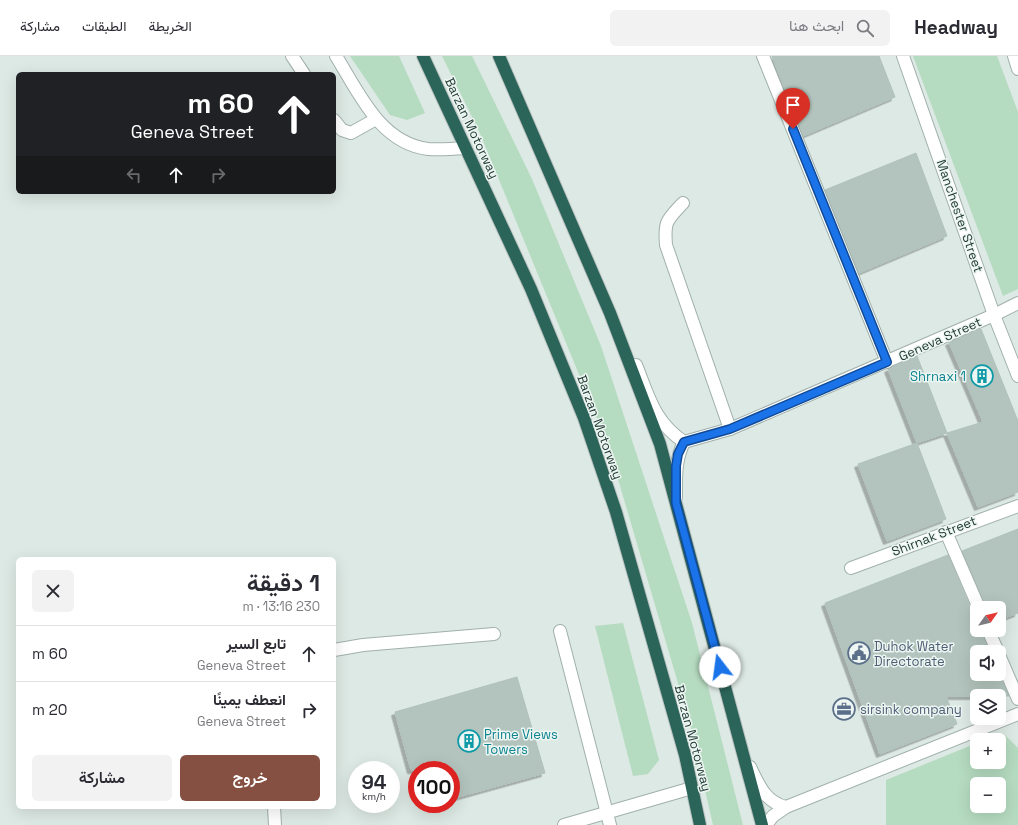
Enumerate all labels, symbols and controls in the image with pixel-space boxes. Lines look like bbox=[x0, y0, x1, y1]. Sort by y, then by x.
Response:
search box bbox=[610, 10, 890, 46]
text: Headway bbox=[914, 15, 998, 40]
text: ابحث هنا bbox=[789, 16, 844, 35]
text: مشاركة bbox=[20, 17, 60, 35]
text: الطبقات bbox=[82, 17, 126, 35]
text: الخريطة bbox=[148, 17, 192, 35]
icon: search bbox=[854, 17, 876, 39]
street label: Barzan Motorway bbox=[441, 75, 503, 181]
text: 60 m bbox=[188, 85, 254, 121]
icon: ahead bbox=[268, 88, 320, 140]
pin bbox=[776, 88, 810, 129]
icon: arrive bbox=[782, 94, 804, 116]
text: Geneva Street bbox=[131, 120, 254, 143]
street label: Manchester Street bbox=[933, 157, 987, 275]
icon: left bbox=[123, 164, 145, 186]
icon: ahead bbox=[165, 164, 187, 186]
icon: right bbox=[207, 164, 229, 186]
street label: Geneva Street bbox=[896, 313, 984, 365]
building icon: Shrnaxi 1 bbox=[969, 363, 995, 389]
place label: Shrnaxi 1 bbox=[910, 368, 966, 385]
street label: Barzan Motorway bbox=[573, 373, 627, 481]
street label: Shirnak Street bbox=[889, 512, 979, 560]
text: 1 دقيقة bbox=[247, 567, 320, 598]
button: close bbox=[32, 570, 74, 612]
text: 230 m · 13:16 bbox=[242, 598, 320, 615]
north arrow bbox=[970, 601, 1006, 637]
map controls bbox=[970, 601, 1006, 813]
text: تابع السير bbox=[226, 634, 286, 653]
place label: Duhok Water Directorate bbox=[874, 638, 954, 670]
public building icon: Duhok Water Directorate bbox=[846, 640, 872, 666]
icon: ahead bbox=[298, 643, 320, 665]
text: 60 m bbox=[32, 644, 68, 663]
button: sound bbox=[970, 645, 1006, 681]
position arrow bbox=[699, 646, 741, 688]
text: Geneva Street bbox=[197, 657, 286, 674]
street label: Barzan Motorway bbox=[671, 683, 715, 793]
button: layers bbox=[970, 689, 1006, 725]
text: انعطف يمينًا bbox=[213, 690, 286, 709]
office icon: sirsink company bbox=[831, 696, 857, 722]
icon: right bbox=[298, 699, 320, 721]
text: 20 m bbox=[32, 700, 67, 719]
place label: sirsink company bbox=[860, 701, 962, 718]
text: Geneva Street bbox=[197, 713, 286, 730]
place label: Prime Views Towers bbox=[484, 726, 558, 758]
building icon: Prime Views Towers bbox=[456, 728, 482, 754]
button: + bbox=[970, 733, 1006, 769]
button: مشاركة bbox=[32, 755, 172, 801]
button: خروج bbox=[180, 755, 320, 801]
speed limit sign: 100 bbox=[408, 761, 460, 813]
text: 94 bbox=[361, 769, 387, 795]
button: − bbox=[970, 777, 1006, 813]
text: km/h bbox=[362, 790, 386, 803]

